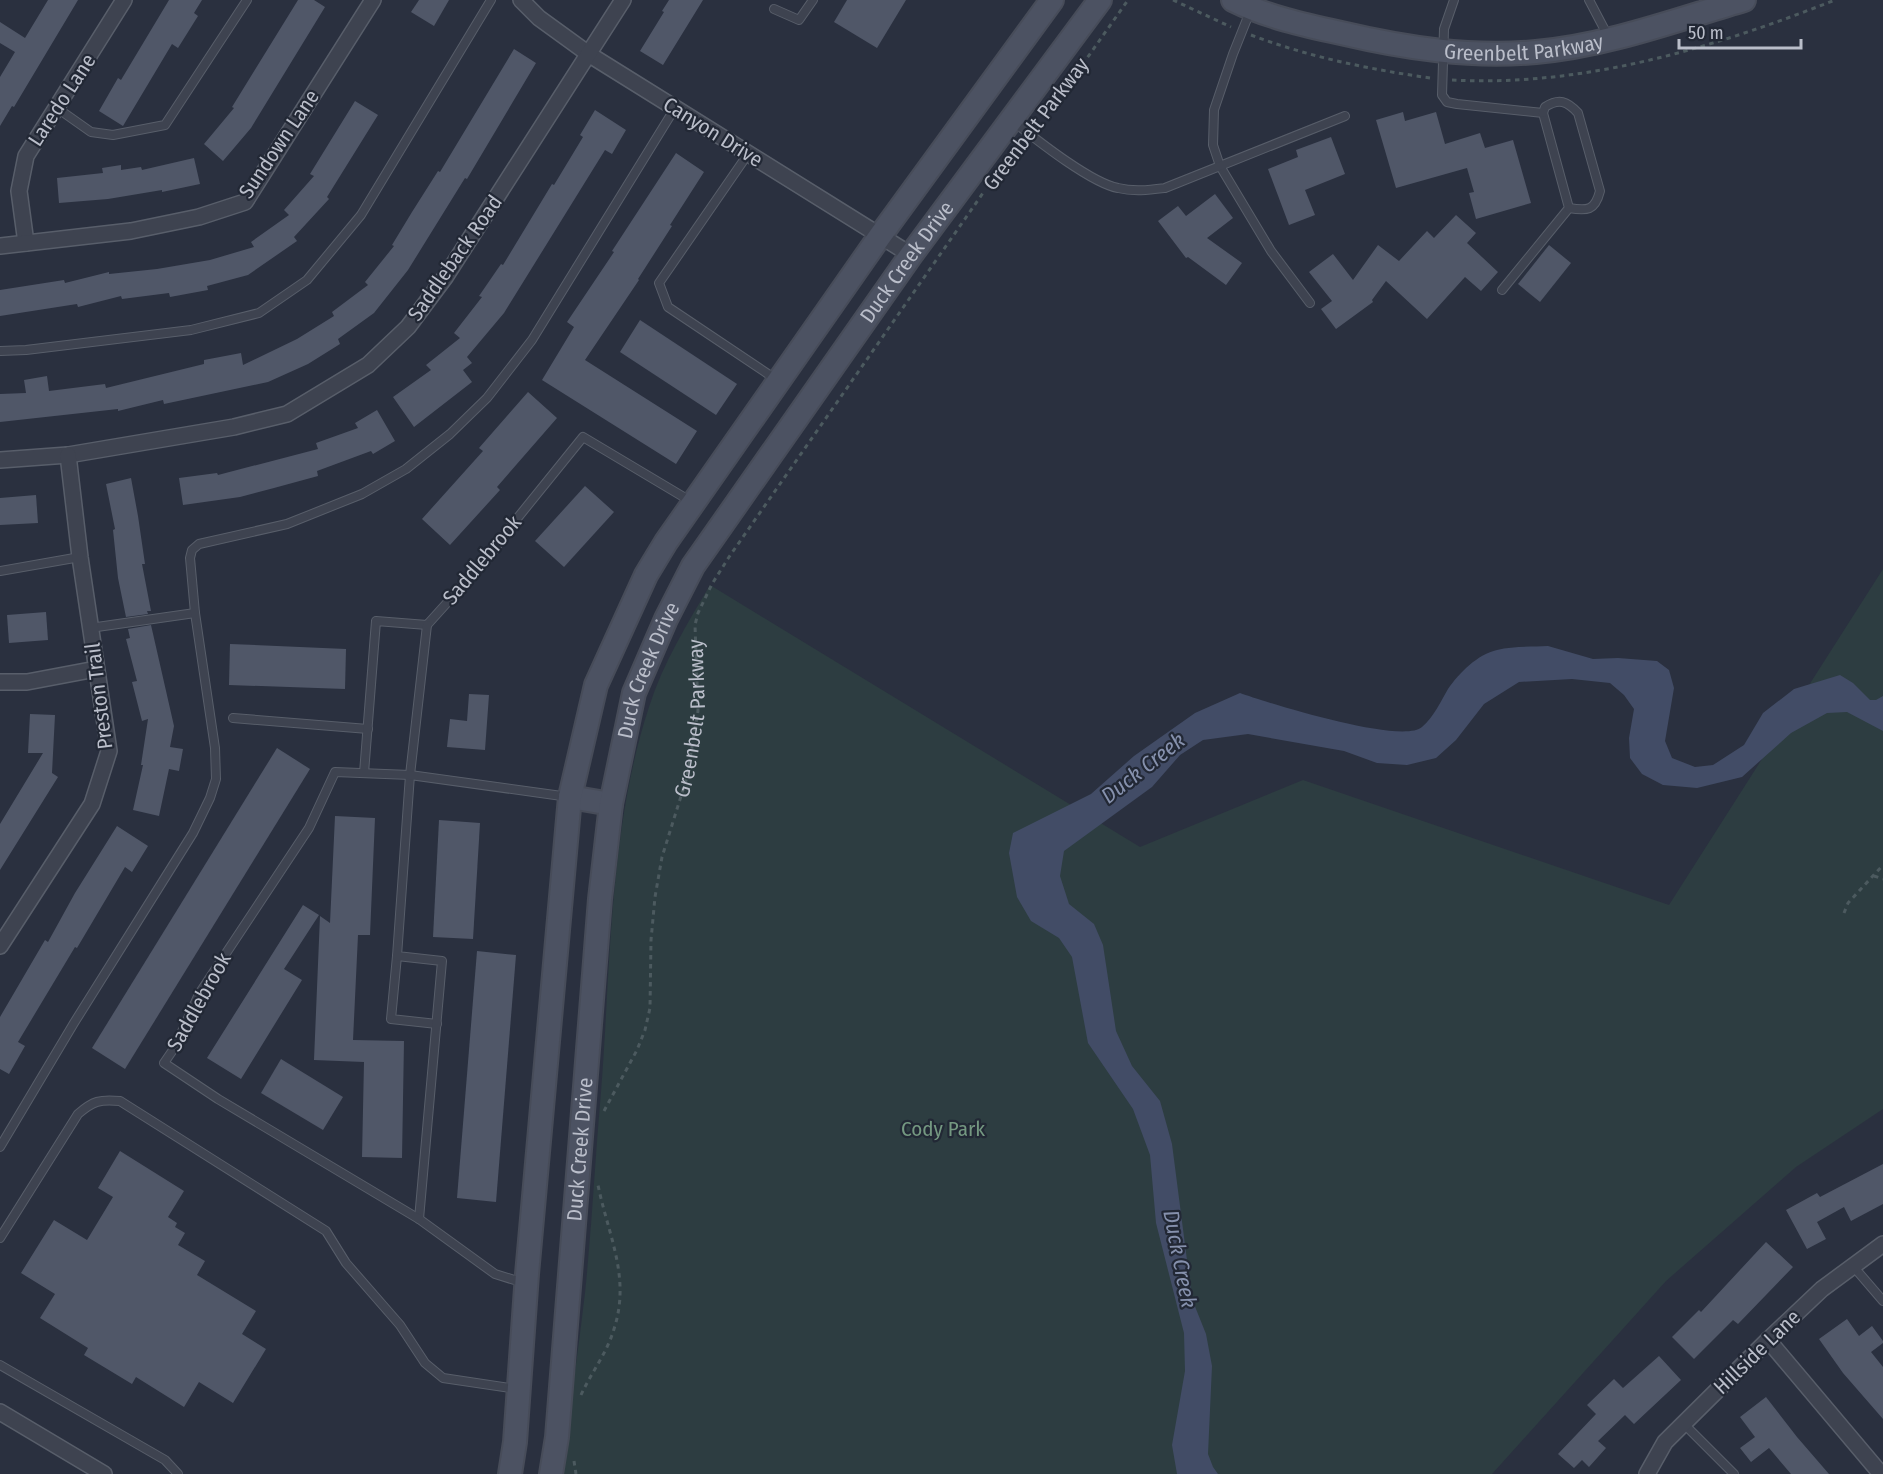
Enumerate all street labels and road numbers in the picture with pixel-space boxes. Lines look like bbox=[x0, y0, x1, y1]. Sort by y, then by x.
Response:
street label: Greenbelt Parkway bbox=[1443, 28, 1606, 67]
street label: Laredo Lane bbox=[23, 49, 101, 151]
street label: Greenbelt Parkway bbox=[978, 52, 1095, 196]
street label: Sundown Lane bbox=[233, 85, 325, 203]
street label: Canyon Drive bbox=[658, 91, 768, 173]
street label: Saddleback Road bbox=[402, 190, 508, 326]
street label: Duck Creek Drive bbox=[854, 196, 959, 328]
street label: Saddlebrook bbox=[437, 510, 527, 610]
street label: Duck Creek Drive bbox=[612, 598, 685, 741]
street label: Greenbelt Parkway bbox=[668, 638, 711, 801]
street label: Preston Trail bbox=[80, 641, 118, 751]
street label: Saddlebrook bbox=[161, 948, 237, 1056]
street label: Duck Creek Drive bbox=[561, 1077, 599, 1222]
street label: Hillside Lane bbox=[1708, 1304, 1806, 1400]

